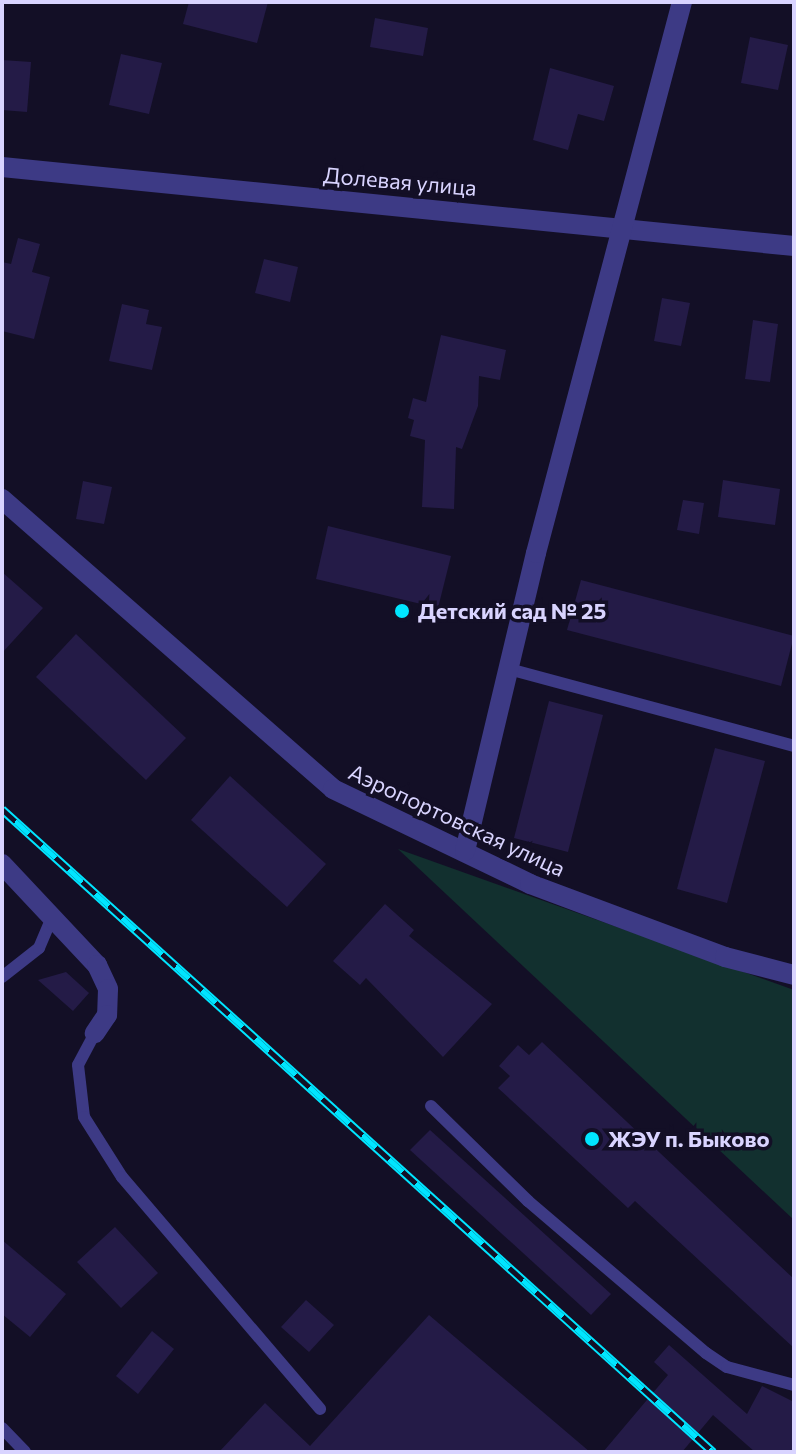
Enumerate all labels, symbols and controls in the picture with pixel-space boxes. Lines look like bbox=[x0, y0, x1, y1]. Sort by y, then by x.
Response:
street label: Долевая улица bbox=[322, 161, 478, 201]
place label: Детский сад № 25 bbox=[418, 598, 606, 624]
marker: Детский сад № 25 bbox=[393, 602, 411, 620]
street label: Аэропортовская улица bbox=[345, 758, 569, 882]
place label: ЖЭУ п. Быково bbox=[608, 1126, 770, 1152]
marker: ЖЭУ п. Быково bbox=[583, 1130, 601, 1148]

